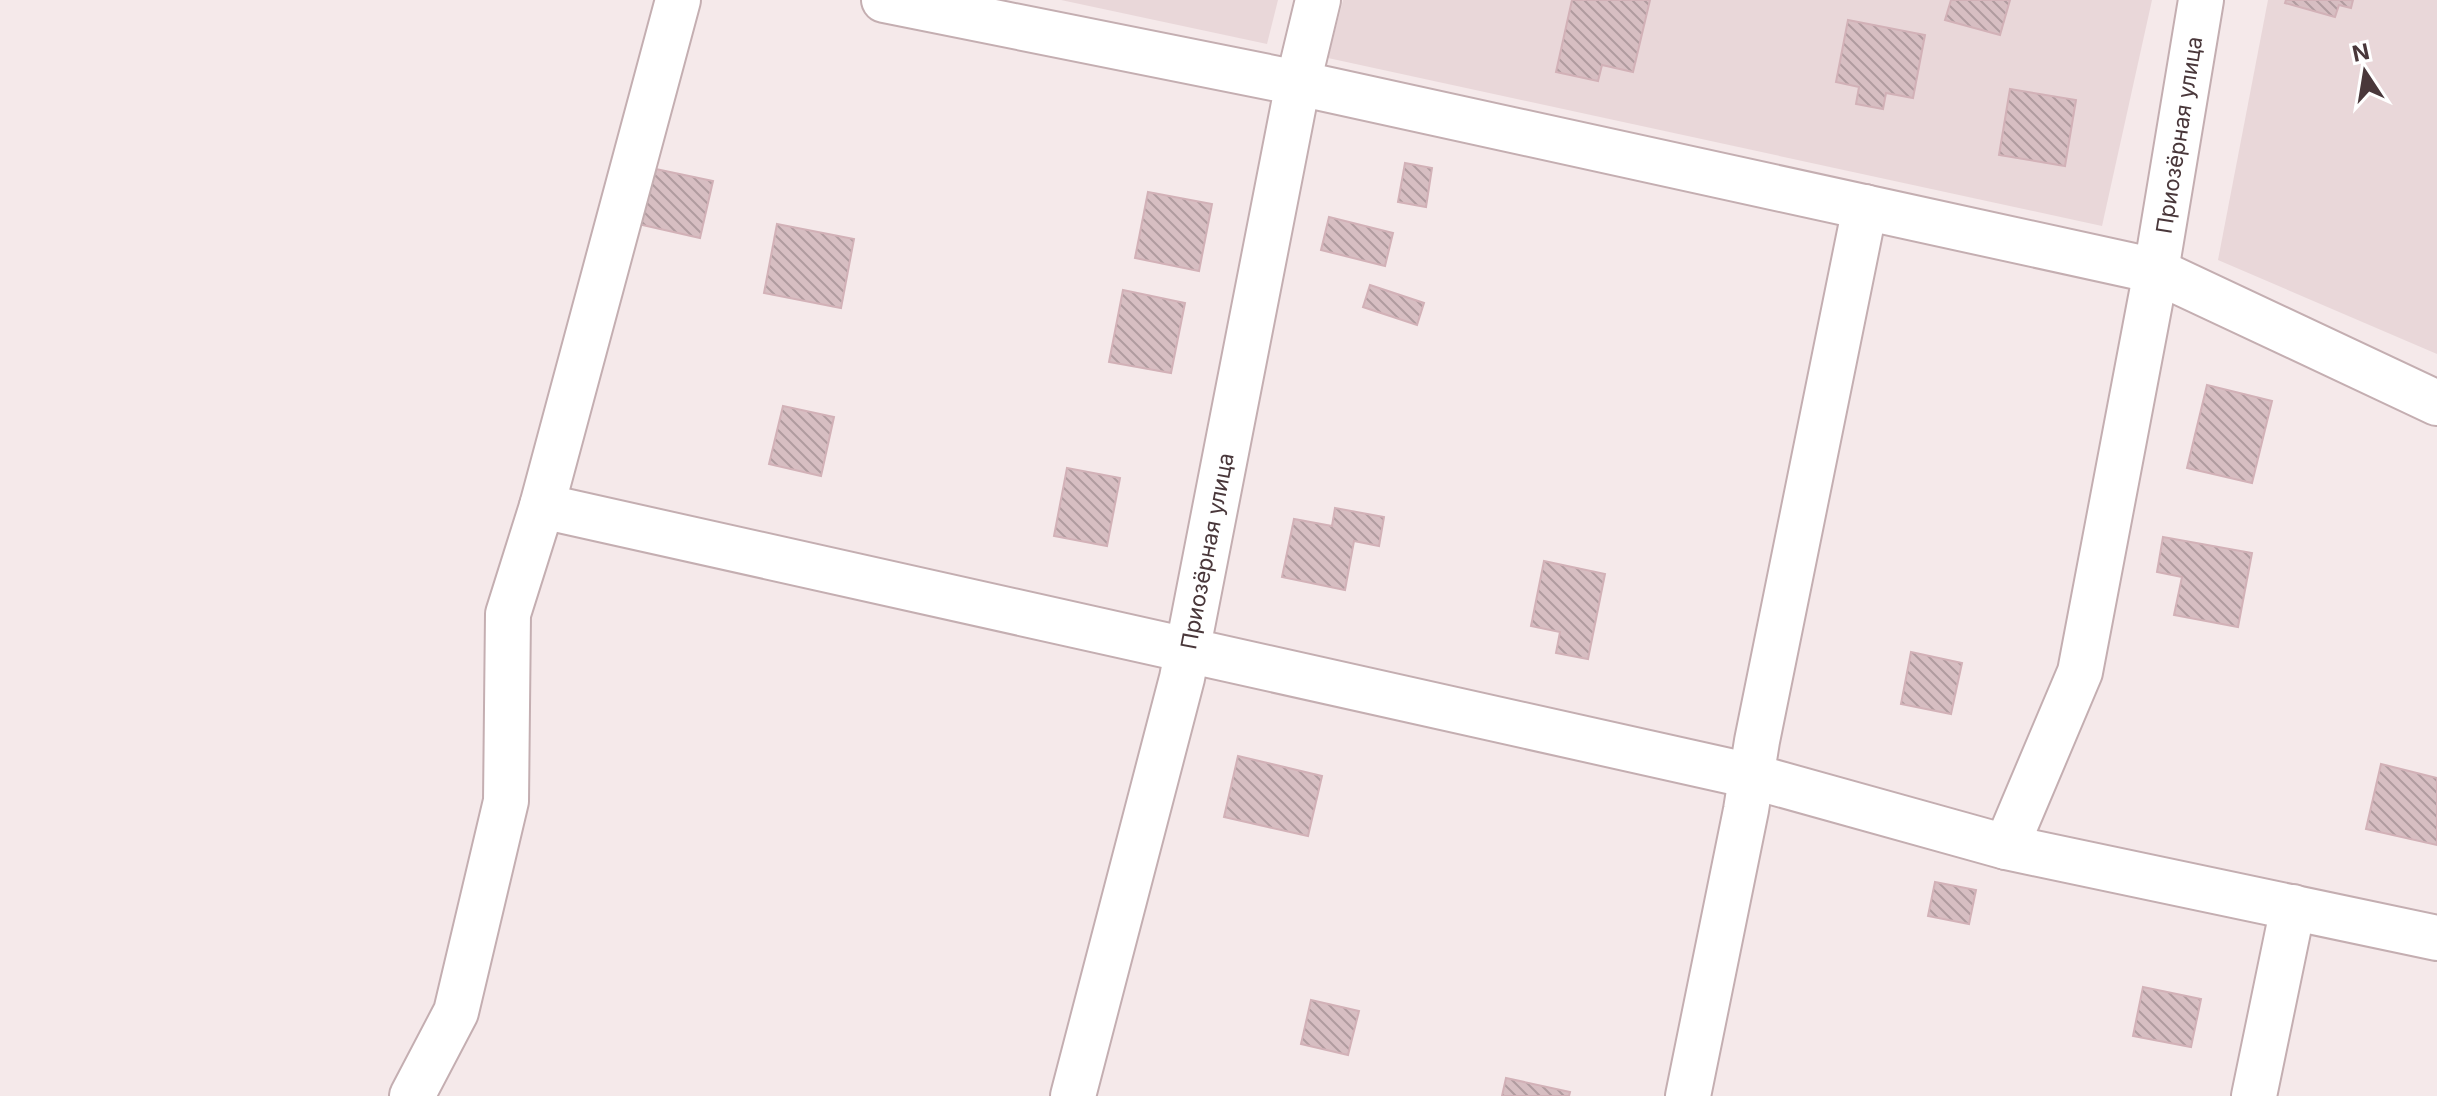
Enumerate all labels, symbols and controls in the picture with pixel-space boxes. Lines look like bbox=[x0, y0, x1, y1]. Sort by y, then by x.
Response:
north arrow bbox=[2325, 32, 2405, 112]
street label: Приозёрная улица bbox=[2151, 34, 2207, 236]
text: N bbox=[2350, 38, 2372, 67]
street label: Приозёрная улица bbox=[1175, 451, 1239, 651]

